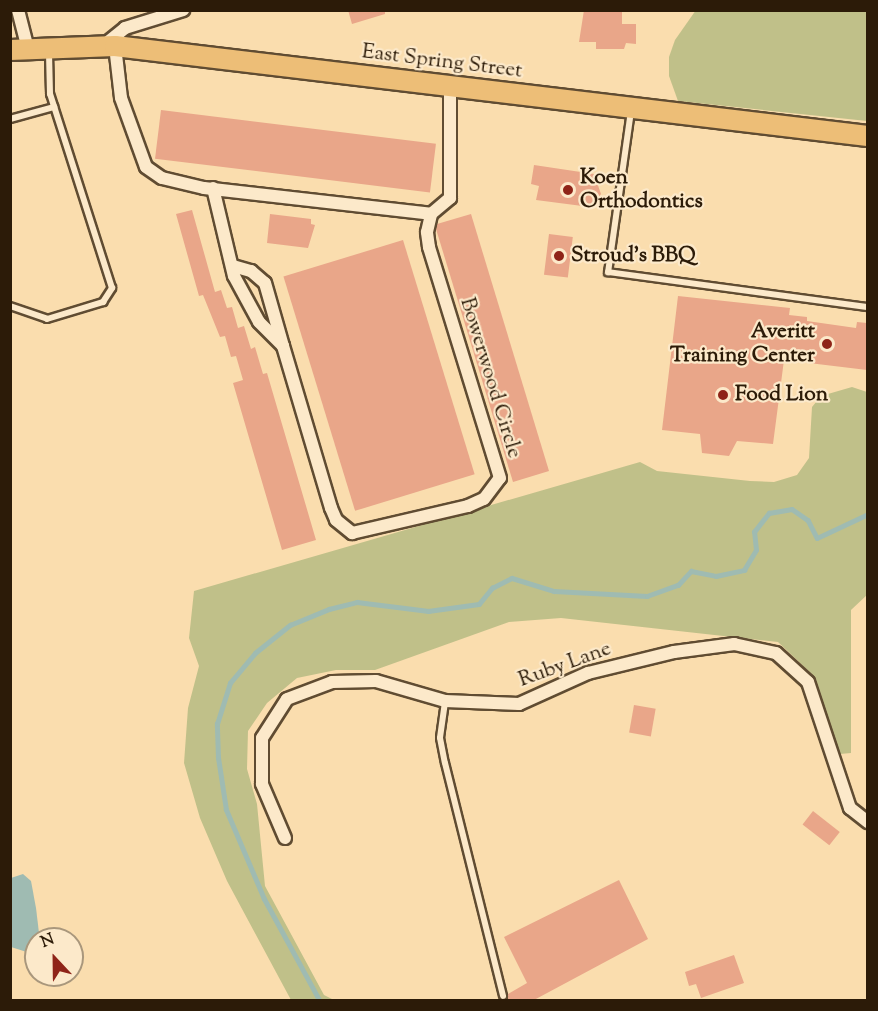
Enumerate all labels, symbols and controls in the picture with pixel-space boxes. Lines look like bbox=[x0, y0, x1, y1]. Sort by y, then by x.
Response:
street label: East Spring Street bbox=[360, 40, 524, 84]
place label: Koen Orthodontics bbox=[580, 165, 703, 215]
marker: Koen Orthodontics bbox=[561, 183, 575, 197]
place label: Stroud's BBQ bbox=[571, 243, 696, 269]
marker: Stroud's BBQ bbox=[552, 249, 566, 263]
street label: Bowerwood Circle bbox=[454, 295, 526, 461]
place label: Averitt Training Center bbox=[670, 319, 815, 369]
marker: Averitt Training Center bbox=[820, 337, 834, 351]
place label: Food Lion bbox=[735, 382, 828, 408]
marker: Food Lion bbox=[716, 388, 730, 402]
street label: Ruby Lane bbox=[515, 637, 615, 693]
north arrow bbox=[24, 927, 84, 987]
text: N bbox=[38, 929, 58, 955]

